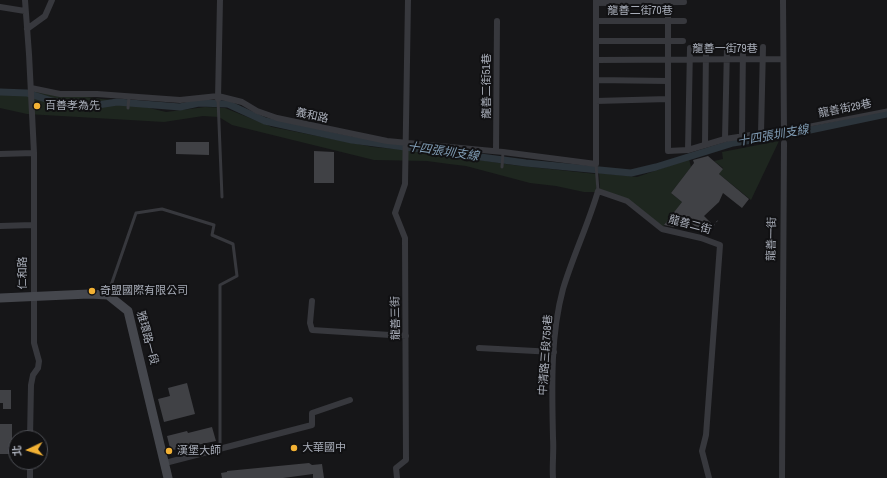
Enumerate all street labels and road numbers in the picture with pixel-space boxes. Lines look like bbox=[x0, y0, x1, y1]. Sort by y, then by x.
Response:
street label: 龍善二街70巷 bbox=[607, 4, 673, 18]
street label: 龍善一街79巷 bbox=[692, 42, 758, 56]
street label: 龍善二街51巷 bbox=[480, 53, 494, 119]
street label: 龍善街29巷 bbox=[817, 97, 873, 121]
street label: 義和路 bbox=[294, 106, 330, 126]
street label: 龍善二街 bbox=[667, 213, 713, 237]
street label: 龍善一街 bbox=[765, 217, 779, 261]
street label: 仁和路 bbox=[16, 257, 30, 289]
street label: 龍善三街 bbox=[389, 296, 403, 340]
street label: 雅環路一段 bbox=[134, 310, 160, 366]
street label: 中清路三段758巷 bbox=[537, 314, 555, 396]

